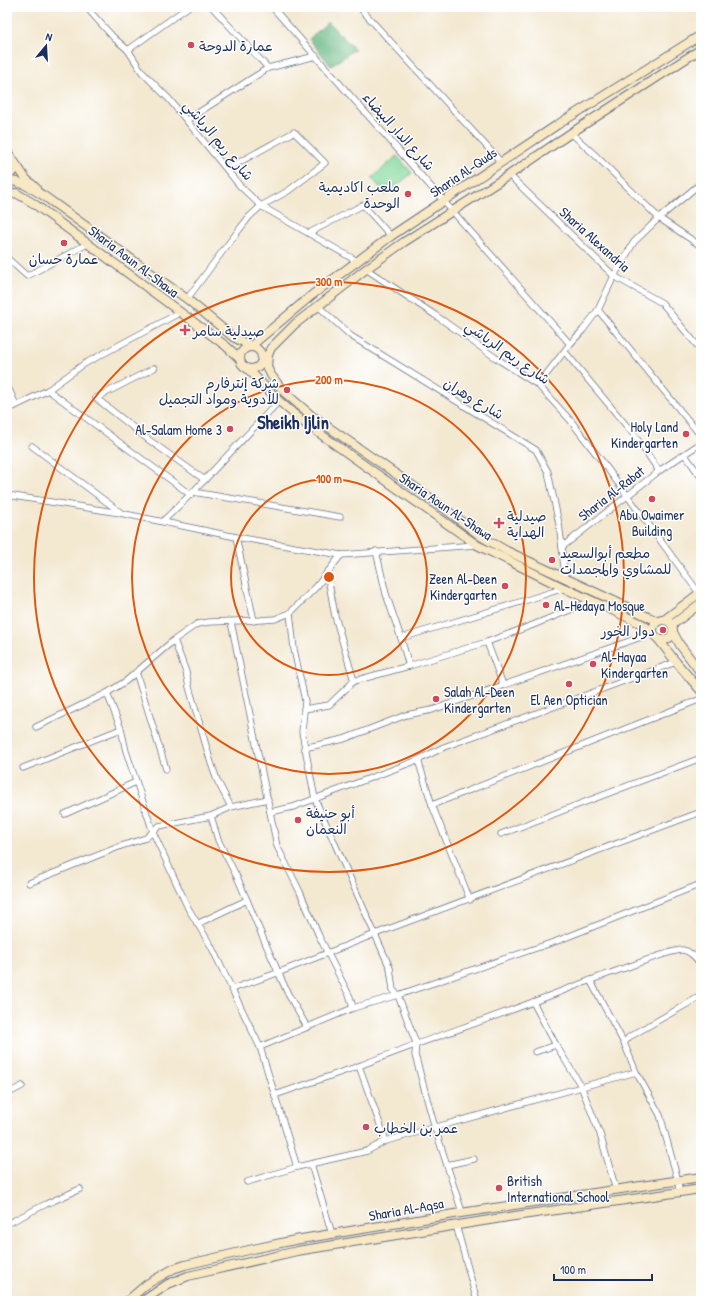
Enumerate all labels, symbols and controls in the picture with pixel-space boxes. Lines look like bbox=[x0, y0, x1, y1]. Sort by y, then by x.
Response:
north arrow bbox=[26, 26, 66, 66]
text: N bbox=[44, 29, 54, 44]
place label: عمارة الدوحة bbox=[199, 36, 273, 55]
marker: عمارة الدوحة bbox=[186, 40, 196, 50]
street label: شارع الدار البيضاء bbox=[358, 88, 439, 175]
street label: شارع ريم الرياشي bbox=[177, 96, 258, 187]
street label: Sharia Al-Quds bbox=[426, 143, 500, 201]
place label: ملعب اكاديمية الوحدة bbox=[319, 177, 400, 212]
marker: ملعب اكاديمية الوحدة bbox=[403, 189, 413, 199]
street label: Sharia Alexandria bbox=[556, 202, 635, 276]
street label: Sharia Aoun Al-Shawa bbox=[85, 221, 183, 302]
marker: عمارة حسان bbox=[59, 238, 69, 248]
place label: عمارة حسان bbox=[29, 249, 99, 268]
text: 300 m bbox=[315, 273, 343, 290]
street label: شارع ريم الرياشي bbox=[459, 316, 554, 392]
place label: صيدلية سامر bbox=[192, 321, 264, 340]
marker: صيدلية سامر bbox=[180, 325, 190, 335]
text: 200 m bbox=[315, 371, 343, 388]
place label: شركة إنترفارم للأدوية ومواد التجميل bbox=[159, 373, 279, 409]
street label: شارع وهران bbox=[440, 373, 507, 424]
marker: شركة إنترفارم للأدوية ومواد التجميل bbox=[282, 385, 292, 395]
district label: Sheikh Ijlin bbox=[257, 410, 329, 435]
place label: Holy Land Kindergarten bbox=[611, 417, 679, 453]
place label: Al-Salam Home 3 bbox=[135, 420, 222, 439]
marker: Al-Salam Home 3 bbox=[225, 424, 235, 434]
marker: Holy Land Kindergarten bbox=[681, 429, 691, 439]
street label: Sharia Al-Rabat bbox=[574, 461, 648, 525]
street label: Sharia Aoun Al-Shawa bbox=[396, 468, 497, 545]
text: 100 m bbox=[316, 470, 342, 487]
marker: Abu Owaimer Building bbox=[647, 494, 657, 504]
place label: Abu Owaimer Building bbox=[620, 505, 685, 541]
place label: صيدلية الهداية bbox=[507, 506, 546, 541]
marker: صيدلية الهداية bbox=[494, 518, 504, 528]
place label: مطعم أبوالسعيد للمشاوي والمجمدات bbox=[560, 543, 672, 580]
marker: مطعم أبوالسعيد للمشاوي والمجمدات bbox=[547, 555, 557, 565]
place label: Zeen Al-Deen Kindergarten bbox=[429, 569, 497, 605]
centre of rings bbox=[322, 570, 336, 584]
marker: Zeen Al-Deen Kindergarten bbox=[500, 581, 510, 591]
place label: Al-Hedaya Mosque bbox=[554, 596, 645, 616]
marker: Al-Hedaya Mosque bbox=[541, 600, 551, 610]
place label: دوار الخور bbox=[600, 621, 655, 640]
marker: دوار الخور bbox=[658, 625, 668, 635]
place label: Al-Hayaa Kindergarten bbox=[601, 647, 668, 683]
marker: Al-Hayaa Kindergarten bbox=[588, 659, 598, 669]
marker: El Aen Optician bbox=[564, 679, 574, 689]
place label: Salah Al-Deen Kindergarten bbox=[444, 682, 515, 718]
place label: El Aen Optician bbox=[530, 690, 608, 710]
marker: Salah Al-Deen Kindergarten bbox=[431, 694, 441, 704]
place label: أبو حنيفة النعمان bbox=[306, 803, 355, 838]
marker: أبو حنيفة النعمان bbox=[293, 815, 303, 825]
place label: عمر بن الخطاب bbox=[374, 1118, 458, 1137]
marker: عمر بن الخطاب bbox=[361, 1122, 371, 1132]
place label: British International School bbox=[507, 1171, 610, 1206]
marker: British International School bbox=[494, 1183, 504, 1193]
street label: Sharia Al-Aqsa bbox=[367, 1193, 445, 1226]
scale bar bbox=[554, 1256, 652, 1282]
text: 100 m bbox=[560, 1261, 586, 1278]

